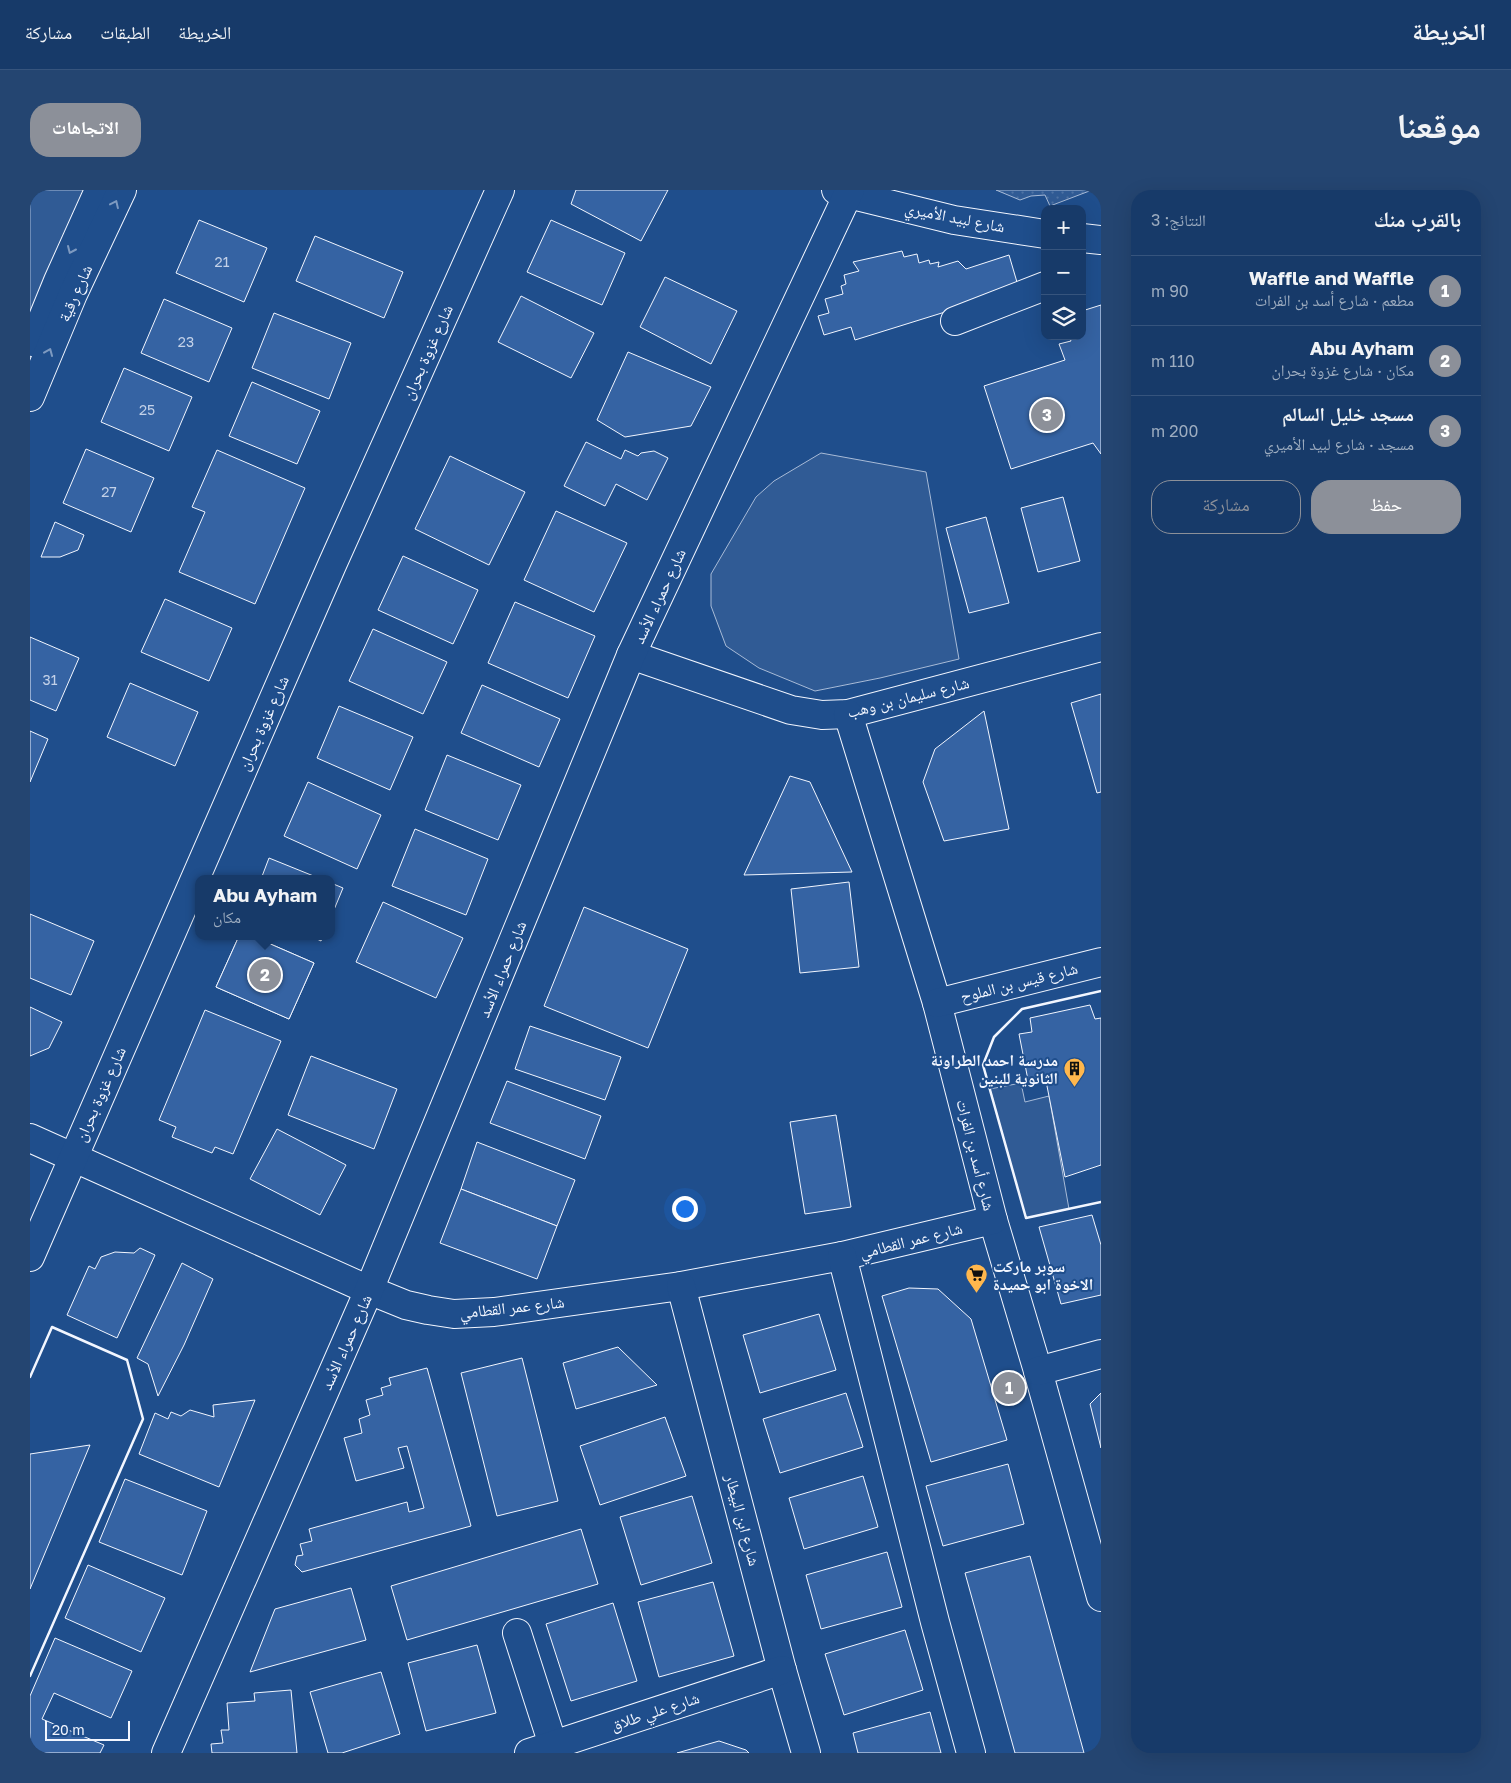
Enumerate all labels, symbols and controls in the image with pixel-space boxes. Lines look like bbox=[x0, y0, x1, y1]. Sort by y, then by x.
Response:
text: الخريطة bbox=[1412, 16, 1486, 45]
text: مشاركة bbox=[25, 21, 72, 43]
text: الطبقات bbox=[100, 21, 150, 43]
text: الخريطة bbox=[178, 21, 231, 43]
button: الاتجاهات bbox=[30, 103, 141, 157]
text: موقعنا bbox=[1396, 104, 1481, 146]
street label: شارع لبيد الأميري bbox=[903, 198, 1007, 239]
one-way arrow bbox=[109, 200, 119, 209]
map controls bbox=[1041, 205, 1086, 340]
button: + bbox=[1041, 205, 1086, 250]
text: بالقرب منك bbox=[1374, 206, 1461, 232]
text: النتائج: 3 bbox=[1151, 210, 1206, 230]
one-way arrow bbox=[67, 245, 78, 254]
button: − bbox=[1041, 250, 1086, 295]
house number: 21 bbox=[215, 253, 230, 270]
street label: شارع رقية bbox=[54, 261, 97, 325]
text: Waffle and Waffle bbox=[1249, 266, 1414, 289]
text: 90 m bbox=[1151, 281, 1189, 301]
text: 1 bbox=[1441, 281, 1449, 301]
text: مطعم · شارع أسد بن الفرات bbox=[1255, 290, 1414, 310]
button: layers bbox=[1041, 295, 1086, 340]
street label: شارع غزوة بحران bbox=[397, 301, 458, 403]
house number: 23 bbox=[178, 333, 194, 350]
text: Abu Ayham bbox=[1310, 336, 1414, 359]
one-way arrow bbox=[42, 348, 53, 357]
text: 110 m bbox=[1151, 351, 1195, 371]
text: 2 bbox=[1440, 351, 1450, 371]
text: مكان · شارع غزوة بحران bbox=[1271, 360, 1414, 380]
pin: 3 bbox=[1031, 396, 1063, 434]
house number: 25 bbox=[139, 401, 155, 418]
text: مسجد خليل السالم bbox=[1282, 402, 1414, 425]
text: 200 m bbox=[1151, 421, 1198, 441]
text: 3 bbox=[1440, 421, 1450, 441]
text: مسجد · شارع لبيد الأميري bbox=[1264, 434, 1414, 454]
button: مشاركة bbox=[1151, 480, 1301, 534]
button: حفظ bbox=[1311, 480, 1461, 534]
house number: 27 bbox=[101, 483, 117, 500]
street label: شارع حمراء الأسد bbox=[628, 545, 691, 647]
house number: 31 bbox=[43, 671, 58, 688]
street label: شارع غزوة بحران bbox=[233, 672, 294, 774]
street label: شارع سليمان بن وهب bbox=[845, 672, 971, 723]
popup bbox=[195, 875, 335, 940]
text: Abu Ayham bbox=[213, 883, 317, 906]
text: مكان bbox=[213, 907, 241, 927]
street label: شارع حمراء الأسد bbox=[473, 918, 531, 1021]
pin: 2 bbox=[249, 956, 281, 994]
street label: شارع قيس بن الملوح bbox=[958, 958, 1080, 1007]
street label: شارع غزوة بحران bbox=[70, 1043, 131, 1145]
place label: مدرسة احمد الطراونة الثانوية للبنين bbox=[931, 1050, 1058, 1088]
building icon: مدرسة احمد الطراونة الثانوية للبنين bbox=[1062, 1057, 1086, 1088]
street label: شارع أسد بن الفرات bbox=[952, 1097, 1000, 1213]
your location bbox=[672, 1196, 698, 1222]
street label: شارع عمر القطامي bbox=[857, 1218, 965, 1265]
place label: سوبر ماركت الاخوة ابو حميدة bbox=[993, 1256, 1093, 1294]
supermarket icon: سوبر ماركت الاخوة ابو حميدة bbox=[965, 1263, 989, 1294]
street label: شارع حمراء الأسد bbox=[316, 1291, 377, 1393]
street label: شارع عمر القطامي bbox=[459, 1292, 566, 1325]
pin: 1 bbox=[993, 1369, 1025, 1407]
street label: شارع ابن البيطار bbox=[720, 1471, 765, 1568]
street label: شارع علي طلاق bbox=[608, 1687, 703, 1738]
scale bar bbox=[45, 1718, 130, 1741]
text: 20 m bbox=[52, 1721, 85, 1738]

